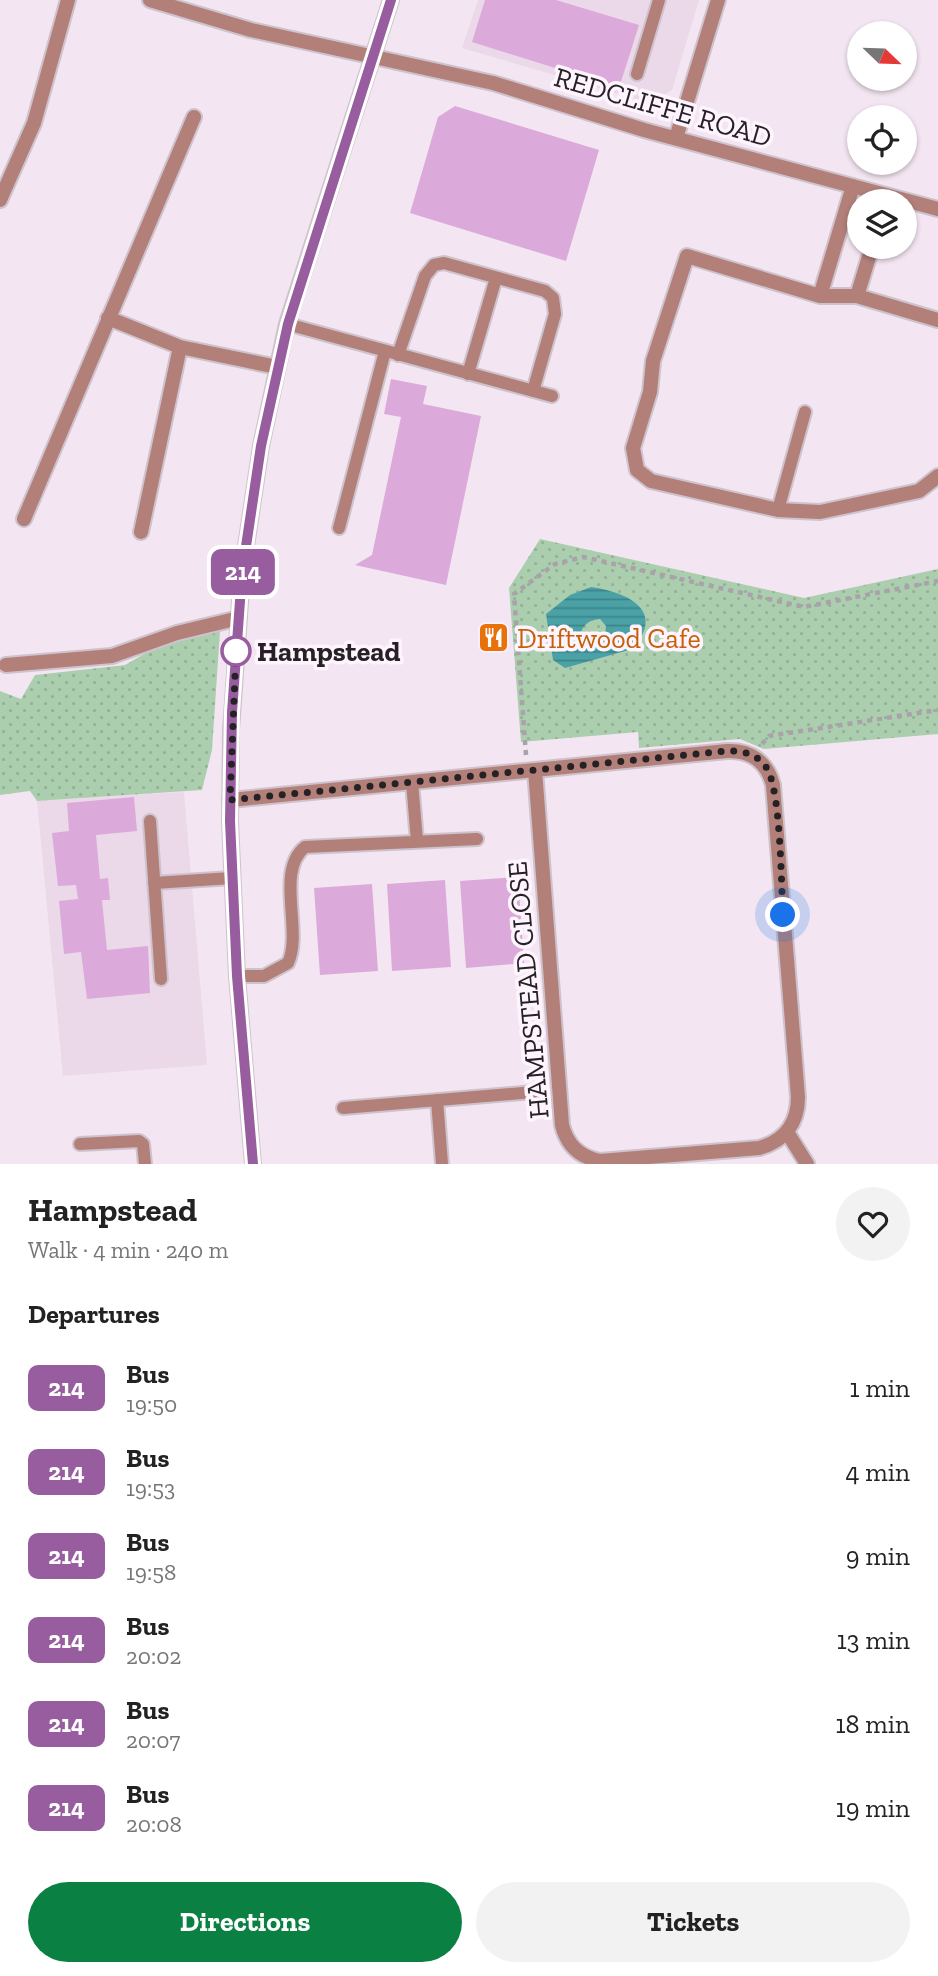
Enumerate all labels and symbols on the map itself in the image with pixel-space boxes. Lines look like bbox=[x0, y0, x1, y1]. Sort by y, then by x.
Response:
north arrow bbox=[847, 21, 917, 91]
street label: REDCLIFFE ROAD bbox=[551, 60, 775, 154]
line badge: 214 bbox=[203, 549, 283, 595]
restaurant icon: Driftwood Cafe bbox=[477, 621, 511, 655]
place label: Driftwood Cafe bbox=[517, 622, 701, 655]
place label: Hampstead bbox=[257, 635, 400, 668]
marker: Hampstead bbox=[221, 636, 251, 666]
street label: HAMPSTEAD CLOSE bbox=[500, 860, 556, 1120]
your location bbox=[765, 897, 800, 932]

